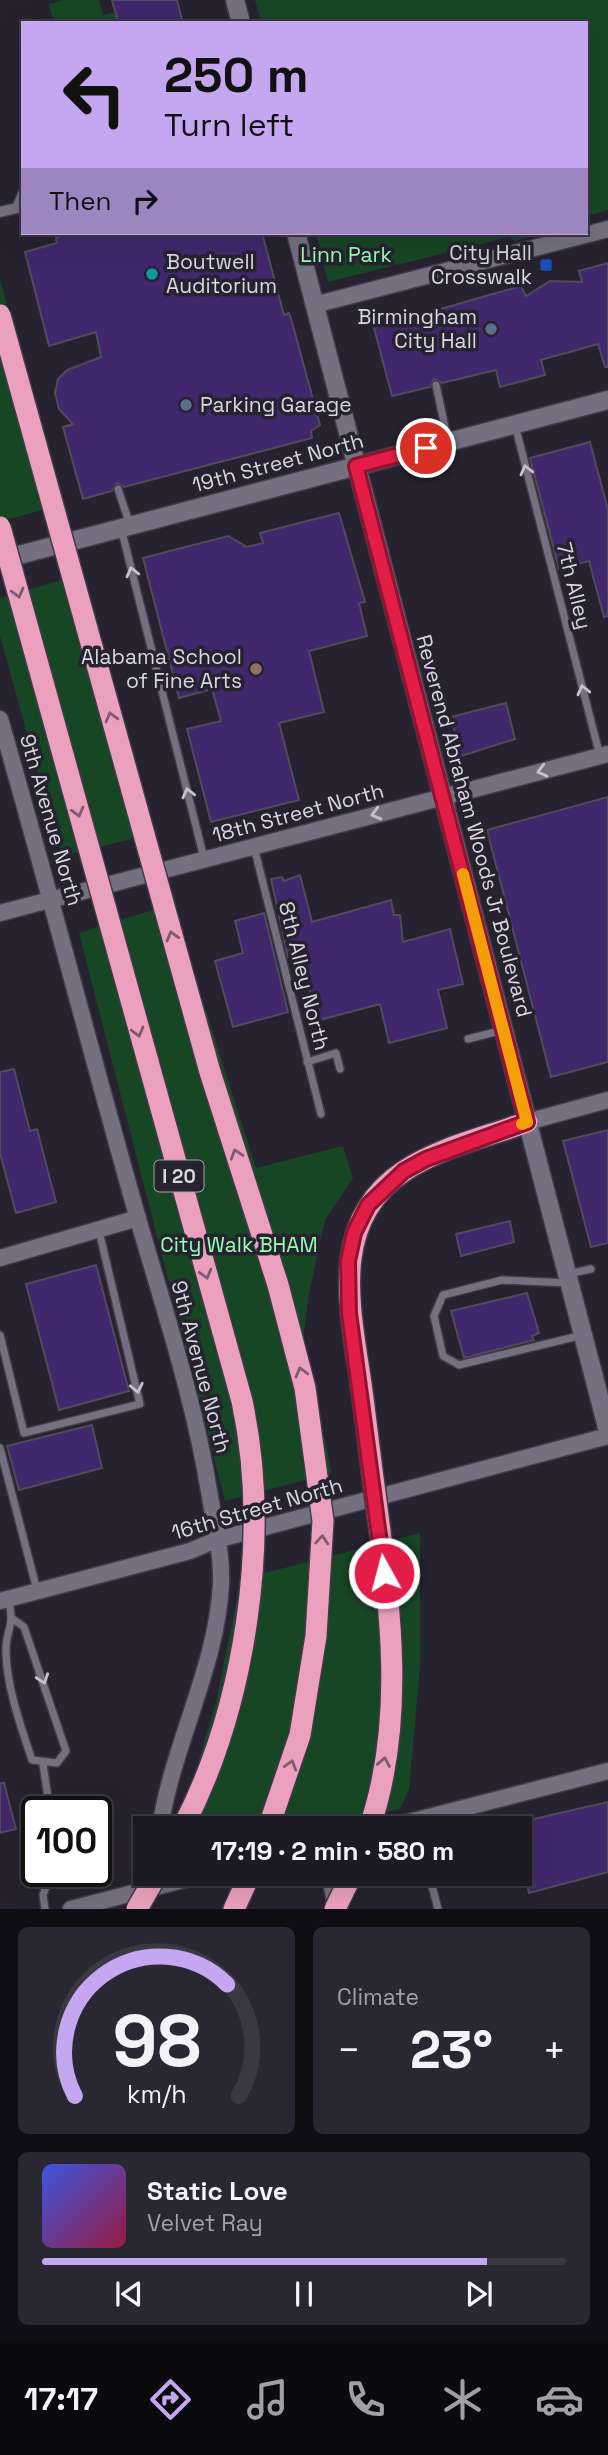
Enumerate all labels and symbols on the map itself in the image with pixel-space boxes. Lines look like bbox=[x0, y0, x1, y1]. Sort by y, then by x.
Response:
place label: City Hall Crosswalk bbox=[431, 239, 532, 290]
park label: Linn Park bbox=[300, 241, 392, 268]
place label: Boutwell Auditorium bbox=[166, 248, 277, 299]
marker: City Hall Crosswalk bbox=[538, 257, 554, 273]
marker: Boutwell Auditorium bbox=[144, 266, 160, 282]
place label: Birmingham City Hall bbox=[357, 303, 477, 354]
marker: Birmingham City Hall bbox=[483, 321, 499, 337]
place label: Parking Garage bbox=[200, 391, 352, 418]
marker: Parking Garage bbox=[178, 397, 194, 413]
pin bbox=[396, 418, 456, 478]
street label: 19th Street North bbox=[189, 427, 367, 498]
one-way arrow bbox=[520, 464, 534, 476]
street label: 7th Alley bbox=[551, 540, 598, 632]
one-way arrow bbox=[126, 566, 140, 578]
one-way arrow bbox=[10, 587, 24, 599]
street label: Reverend Abraham Woods Jr Boulevard bbox=[410, 632, 539, 1020]
place label: Alabama School of Fine Arts bbox=[81, 643, 242, 694]
marker: Alabama School of Fine Arts bbox=[248, 661, 264, 677]
one-way arrow bbox=[577, 684, 591, 696]
one-way arrow bbox=[105, 711, 119, 723]
street label: 9th Avenue North bbox=[14, 731, 89, 909]
one-way arrow bbox=[536, 763, 548, 777]
street label: 18th Street North bbox=[209, 777, 387, 848]
one-way arrow bbox=[182, 787, 196, 799]
one-way arrow bbox=[371, 805, 383, 820]
one-way arrow bbox=[70, 806, 84, 818]
street label: 8th Alley North bbox=[273, 899, 336, 1053]
one-way arrow bbox=[166, 930, 180, 942]
one-way arrow bbox=[130, 1025, 144, 1037]
one-way arrow bbox=[230, 1149, 244, 1161]
road number: I 20 bbox=[154, 1160, 204, 1192]
park label: City Walk BHAM bbox=[160, 1231, 318, 1258]
one-way arrow bbox=[198, 1268, 213, 1280]
street label: 9th Avenue North bbox=[165, 1278, 237, 1456]
one-way arrow bbox=[295, 1367, 309, 1379]
one-way arrow bbox=[129, 1382, 143, 1394]
street label: 16th Street North bbox=[168, 1471, 345, 1546]
one-way arrow bbox=[314, 1534, 329, 1545]
position arrow bbox=[347, 1536, 421, 1610]
one-way arrow bbox=[35, 1673, 49, 1685]
one-way arrow bbox=[376, 1756, 391, 1768]
one-way arrow bbox=[283, 1759, 297, 1771]
speed limit sign: 100 bbox=[21, 1796, 112, 1887]

